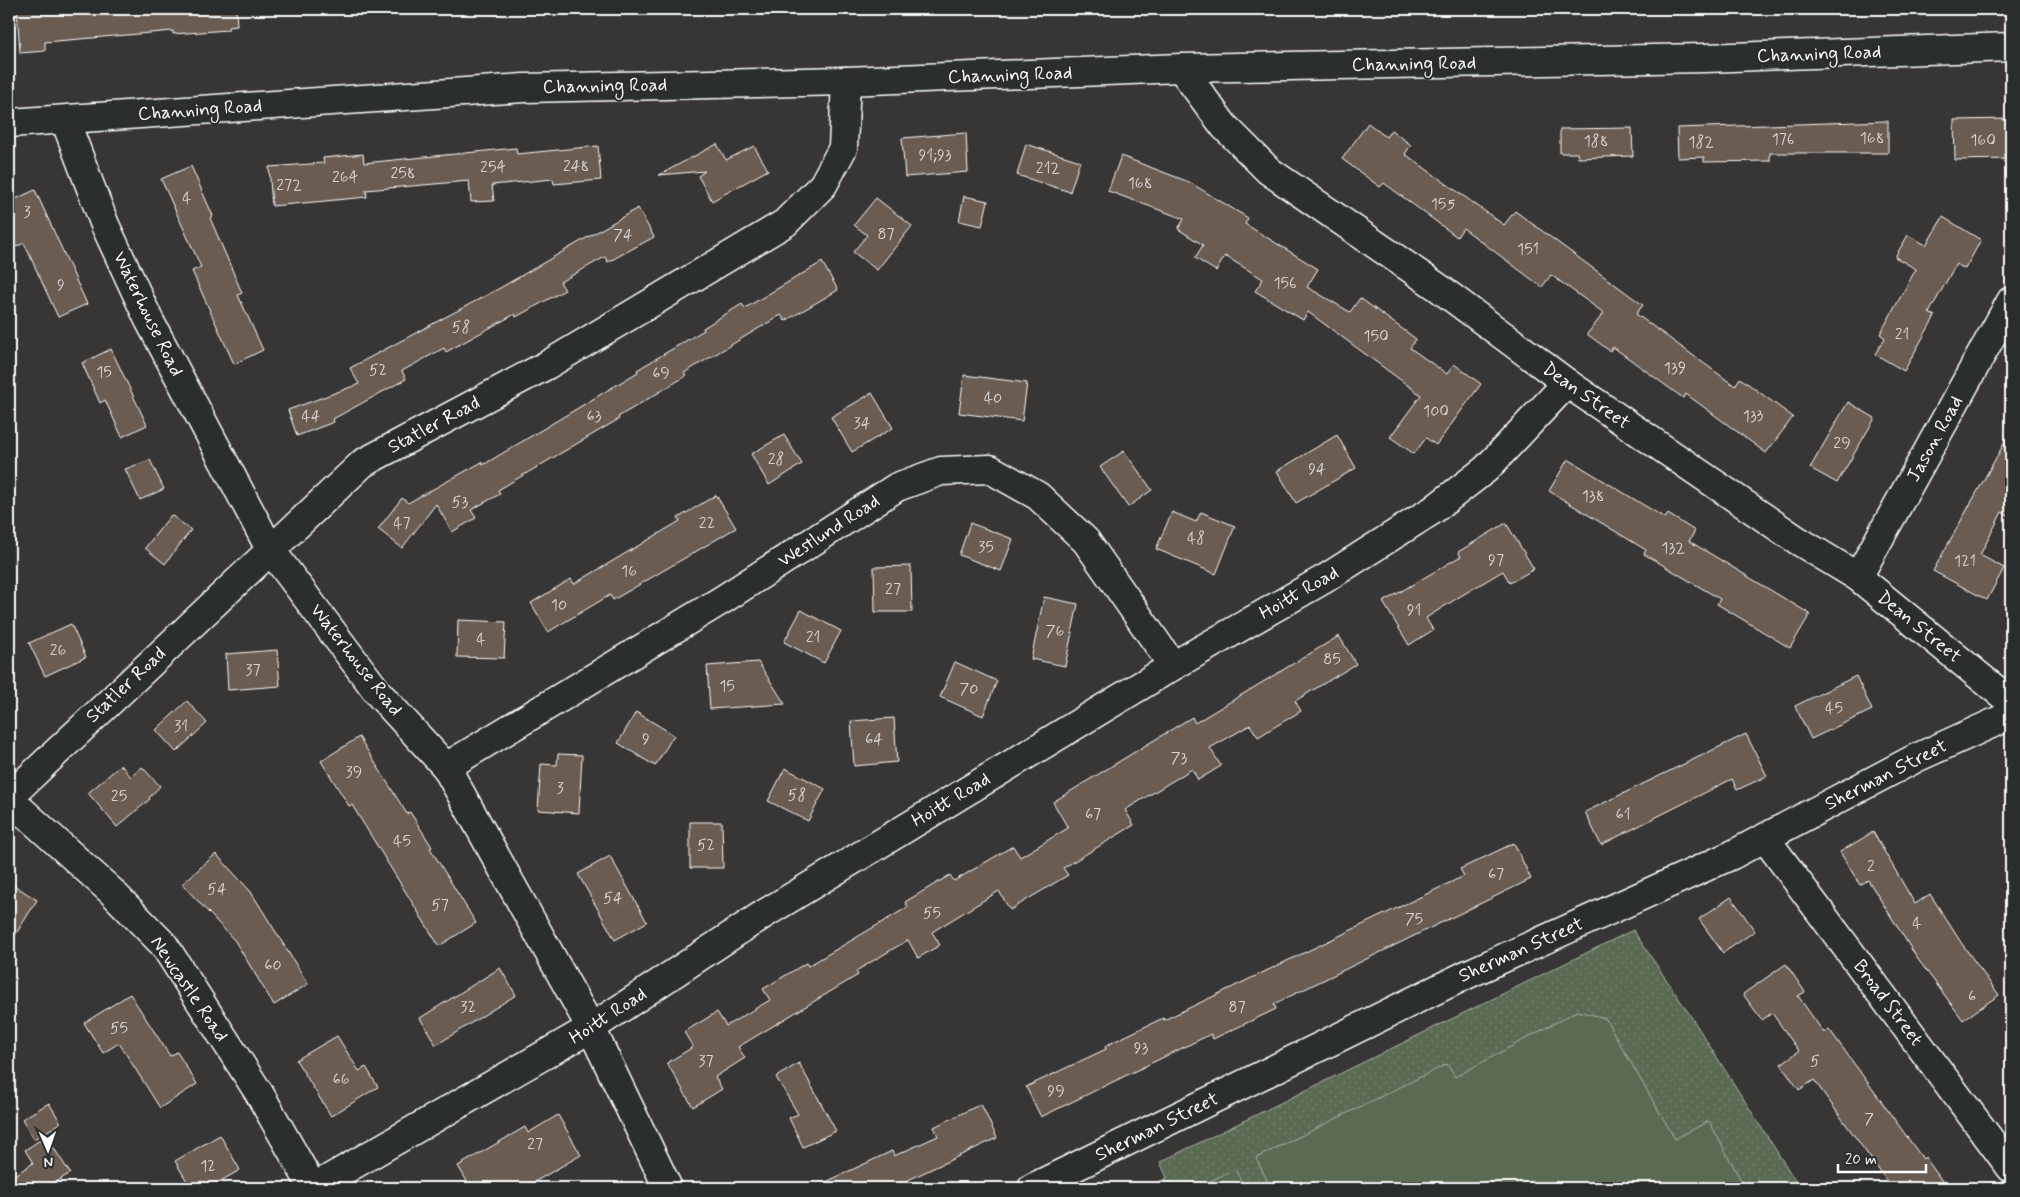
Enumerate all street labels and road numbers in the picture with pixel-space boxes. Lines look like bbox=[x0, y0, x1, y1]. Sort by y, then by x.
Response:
street label: Channing Road bbox=[1756, 39, 1882, 71]
street label: Channing Road bbox=[1351, 50, 1477, 80]
street label: Channing Road bbox=[947, 60, 1073, 92]
street label: Channing Road bbox=[542, 72, 668, 102]
street label: Channing Road bbox=[137, 93, 263, 129]
street label: Waterhouse Road bbox=[107, 247, 189, 381]
street label: Dean Street bbox=[1537, 357, 1635, 435]
street label: Statler Road bbox=[384, 390, 484, 460]
street label: Jason Road bbox=[1901, 391, 1969, 487]
street label: Westlund Road bbox=[773, 489, 885, 573]
street label: Hoitt Road bbox=[1255, 560, 1343, 626]
street label: Dean Street bbox=[1872, 585, 1966, 669]
street label: Waterhouse Road bbox=[304, 599, 408, 721]
street label: Statler Road bbox=[81, 641, 171, 729]
street label: Sherman Street bbox=[1821, 733, 1951, 817]
street label: Hoitt Road bbox=[907, 767, 995, 833]
street label: Sherman Street bbox=[1455, 911, 1587, 989]
street label: Newcastle Road bbox=[144, 931, 234, 1047]
street label: Broad Street bbox=[1847, 955, 1929, 1051]
street label: Hoitt Road bbox=[564, 982, 652, 1050]
street label: Sherman Street bbox=[1091, 1086, 1223, 1168]

